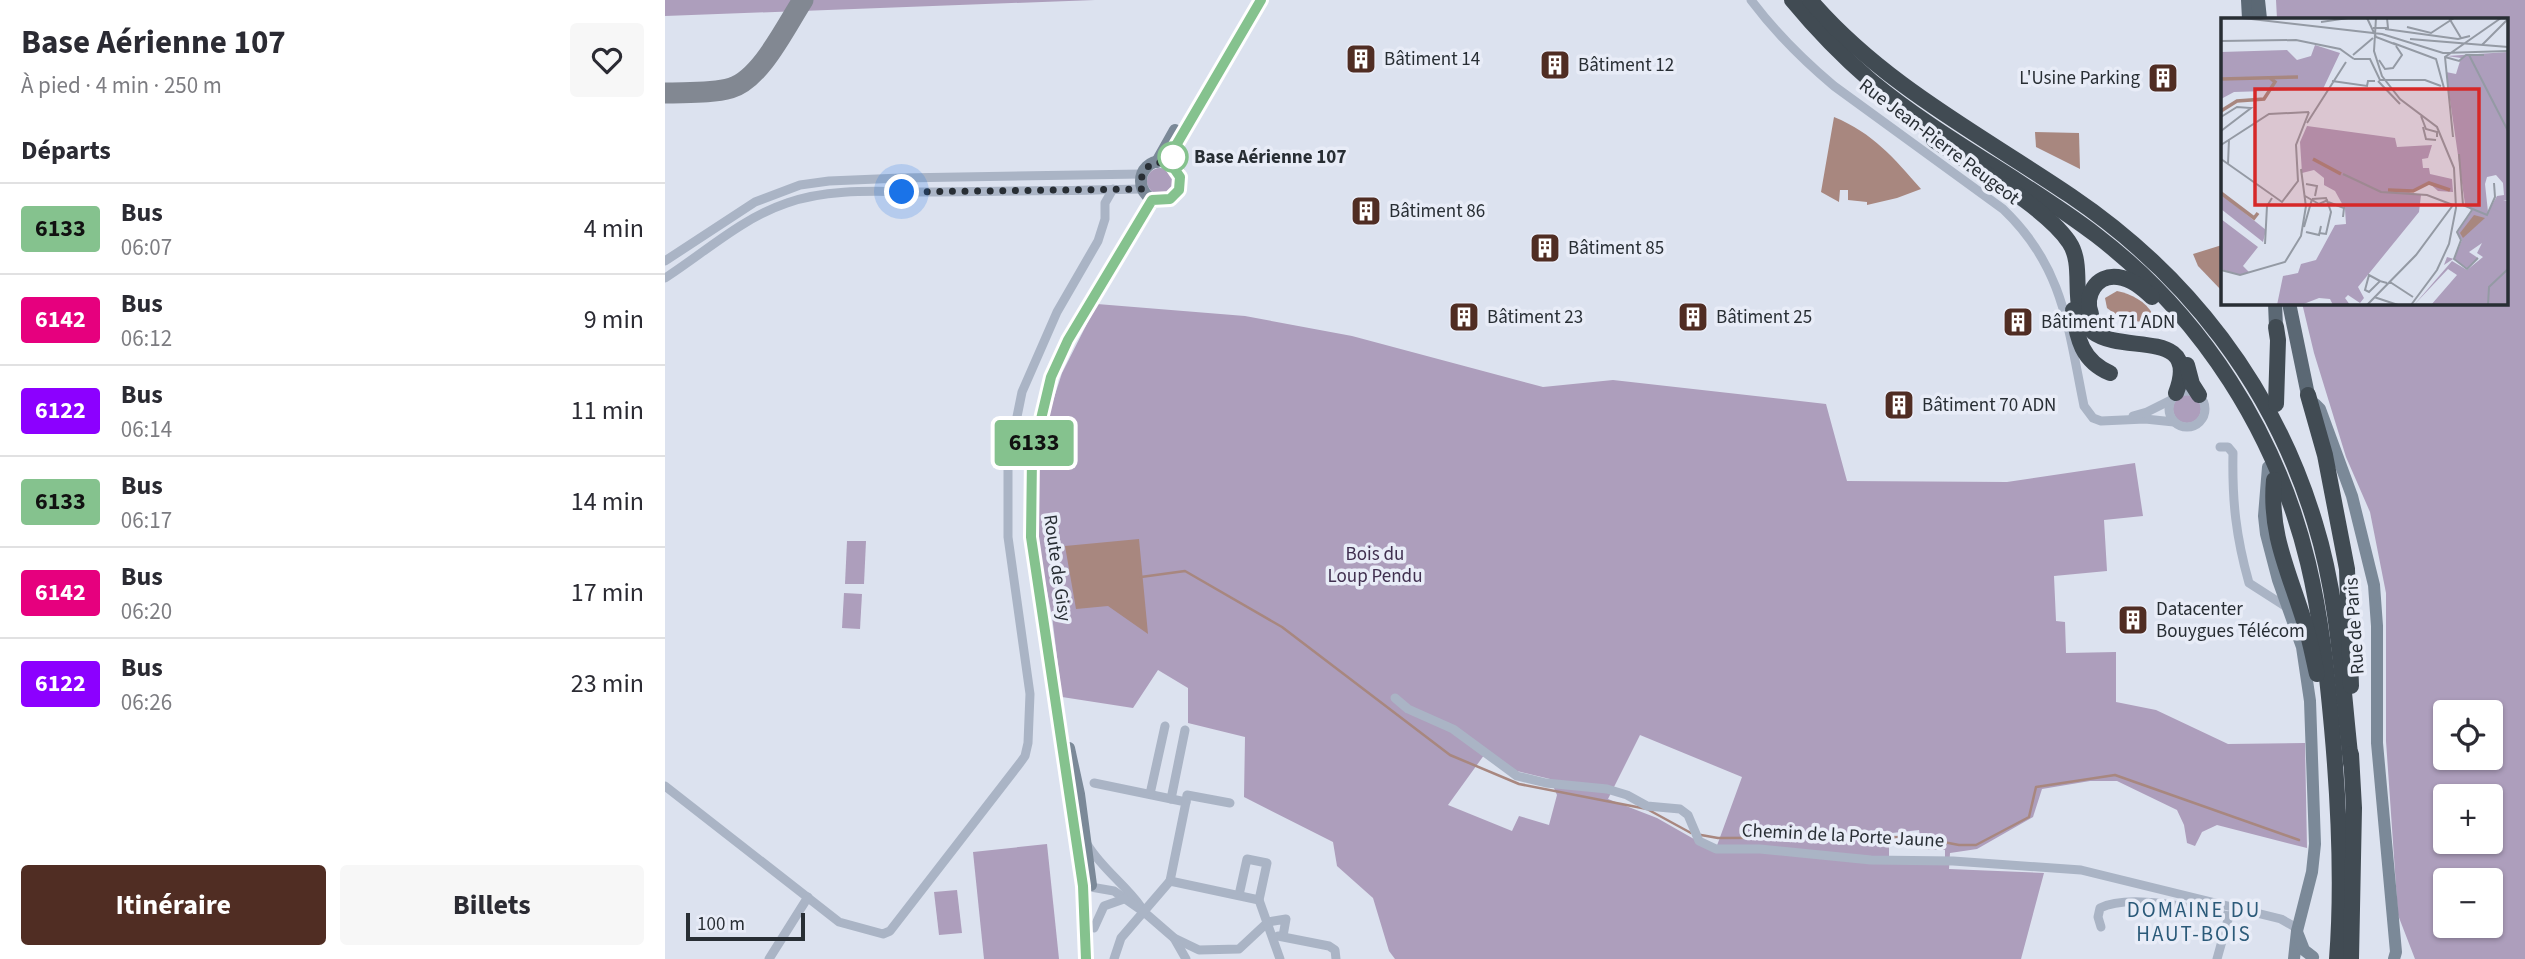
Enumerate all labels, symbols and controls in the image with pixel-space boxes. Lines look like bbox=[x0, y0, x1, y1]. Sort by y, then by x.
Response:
inset map bbox=[2221, 18, 2507, 304]
text: Base Aérienne 107 bbox=[21, 19, 286, 66]
button: heart bbox=[570, 23, 644, 97]
building icon: Bâtiment 14 bbox=[1344, 42, 1378, 76]
place label: Bâtiment 14 bbox=[1384, 46, 1480, 73]
building icon: Bâtiment 12 bbox=[1538, 48, 1572, 82]
place label: Bâtiment 12 bbox=[1578, 52, 1674, 79]
building icon: L'Usine Parking bbox=[2146, 61, 2180, 95]
place label: L'Usine Parking bbox=[2019, 65, 2140, 92]
text: À pied · 4 min · 250 m bbox=[21, 69, 222, 102]
street label: Rue Jean-Pierre Peugeot bbox=[1853, 73, 2025, 212]
text: Départs bbox=[21, 132, 111, 169]
marker: Base Aérienne 107 bbox=[1158, 142, 1188, 172]
place label: Base Aérienne 107 bbox=[1194, 144, 1346, 171]
your location bbox=[884, 174, 919, 209]
text: Bus bbox=[121, 194, 163, 231]
building icon: Bâtiment 86 bbox=[1349, 194, 1383, 228]
place label: Bâtiment 86 bbox=[1389, 198, 1485, 225]
text: 4 min bbox=[584, 210, 644, 247]
text: 6133 bbox=[35, 211, 86, 246]
text: 06:07 bbox=[121, 231, 172, 264]
building icon: Bâtiment 85 bbox=[1528, 231, 1562, 265]
place label: Bâtiment 85 bbox=[1568, 235, 1664, 262]
text: Bus bbox=[121, 285, 163, 322]
building icon: Bâtiment 23 bbox=[1447, 300, 1481, 334]
building icon: Bâtiment 25 bbox=[1676, 300, 1710, 334]
text: 9 min bbox=[584, 301, 644, 338]
text: 6142 bbox=[35, 302, 86, 337]
place label: Bâtiment 23 bbox=[1487, 304, 1583, 331]
place label: Bâtiment 25 bbox=[1716, 304, 1812, 331]
building icon: Bâtiment 71 ADN bbox=[2001, 305, 2035, 339]
place label: Bâtiment 71 ADN bbox=[2041, 309, 2175, 336]
text: 06:12 bbox=[121, 322, 172, 355]
text: Bus bbox=[121, 376, 163, 413]
building icon: Bâtiment 70 ADN bbox=[1882, 388, 1916, 422]
text: 11 min bbox=[571, 392, 644, 429]
place label: Bâtiment 70 ADN bbox=[1922, 392, 2056, 419]
text: 6122 bbox=[35, 393, 86, 428]
text: 06:14 bbox=[121, 413, 172, 446]
line badge: 6133 bbox=[985, 420, 1083, 466]
text: 6133 bbox=[1009, 425, 1059, 460]
text: Bus bbox=[121, 467, 163, 504]
text: 14 min bbox=[571, 483, 644, 520]
text: 6133 bbox=[35, 484, 86, 519]
text: 06:17 bbox=[121, 504, 172, 537]
street label: Route de Gisy bbox=[1036, 513, 1078, 623]
park label: Bois du Loup Pendu bbox=[1328, 541, 1423, 590]
text: Bus bbox=[121, 558, 163, 595]
text: 17 min bbox=[571, 574, 644, 611]
text: 6142 bbox=[35, 575, 86, 610]
street label: Rue de Paris bbox=[2338, 577, 2372, 675]
text: 06:20 bbox=[121, 595, 172, 628]
place label: Datacenter Bouygues Télécom bbox=[2156, 596, 2305, 645]
building icon: Datacenter Bouygues Télécom bbox=[2116, 603, 2150, 637]
text: Bus bbox=[121, 649, 163, 686]
text: 23 min bbox=[571, 665, 644, 702]
text: 6122 bbox=[35, 666, 86, 701]
text: 06:26 bbox=[121, 686, 172, 719]
map controls bbox=[2433, 700, 2503, 938]
button: locate bbox=[2433, 700, 2503, 770]
button: + bbox=[2433, 784, 2503, 854]
street label: Chemin de la Porte Jaune bbox=[1741, 817, 1945, 855]
button: Itinéraire bbox=[21, 865, 326, 945]
button: Billets bbox=[340, 865, 644, 945]
button: − bbox=[2433, 868, 2503, 938]
district label: DOMAINE DU HAUT-BOIS bbox=[2127, 895, 2261, 949]
scale bar bbox=[686, 910, 805, 942]
text: 100 m bbox=[697, 911, 745, 938]

